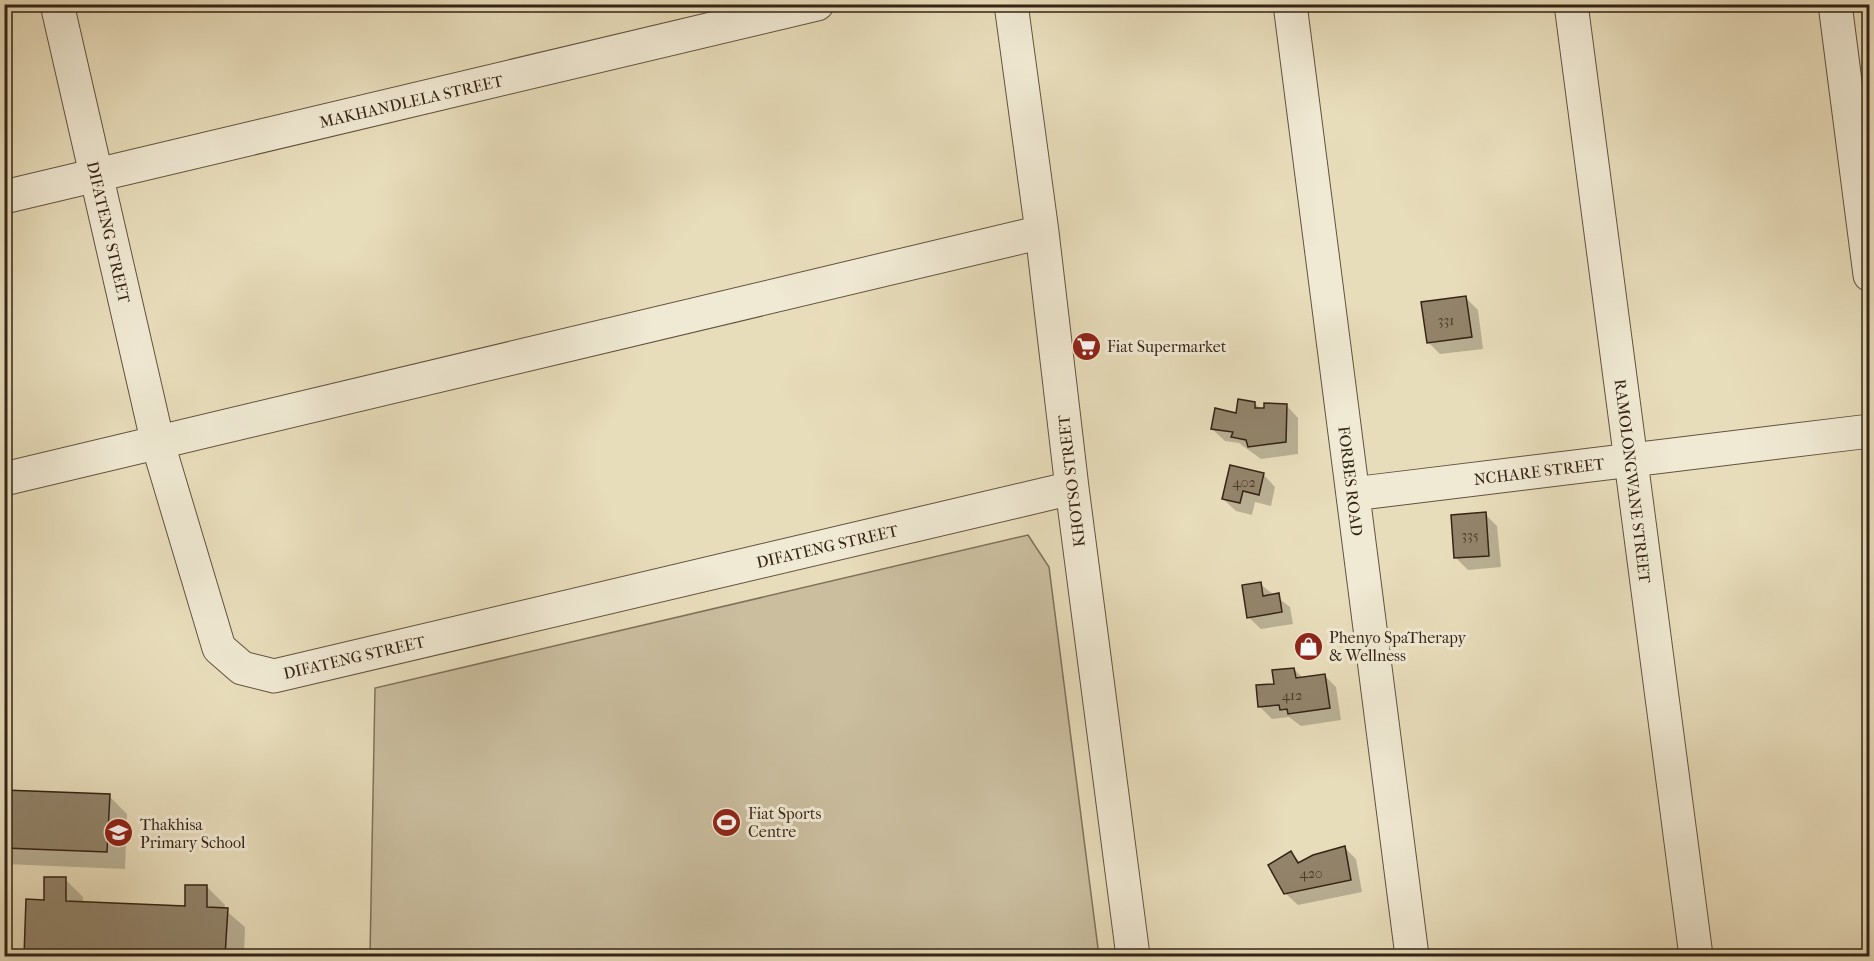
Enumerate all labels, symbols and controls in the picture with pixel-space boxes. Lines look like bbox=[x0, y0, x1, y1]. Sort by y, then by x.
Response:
street label: MAKHANDLELA STREET bbox=[317, 71, 505, 132]
street label: DIFATENG STREET bbox=[83, 159, 134, 305]
house number: 331 bbox=[1438, 312, 1454, 329]
supermarket icon: Fiat Supermarket bbox=[1070, 330, 1102, 362]
place label: Fiat Supermarket bbox=[1107, 337, 1227, 356]
street label: RAMOLONGWANE STREET bbox=[1611, 378, 1654, 584]
street label: KHOTSO STREET bbox=[1054, 414, 1089, 548]
street label: FORBES ROAD bbox=[1334, 425, 1367, 537]
street label: NCHARE STREET bbox=[1473, 454, 1606, 489]
house number: 402 bbox=[1232, 474, 1256, 491]
street label: DIFATENG STREET bbox=[754, 521, 900, 572]
house number: 335 bbox=[1461, 527, 1479, 544]
place label: Phenyo SpaTherapy & Wellness bbox=[1329, 628, 1467, 665]
shop icon: Phenyo SpaTherapy & Wellness bbox=[1292, 630, 1324, 662]
street label: DIFATENG STREET bbox=[281, 632, 427, 683]
house number: 412 bbox=[1282, 687, 1302, 704]
place label: Fiat Sports Centre bbox=[748, 804, 821, 841]
sports icon: Fiat Sports Centre bbox=[711, 806, 743, 838]
place label: Thakhisa Primary School bbox=[140, 815, 246, 852]
school or university icon: Thakhisa Primary School bbox=[103, 817, 135, 849]
house number: 420 bbox=[1299, 865, 1323, 882]

